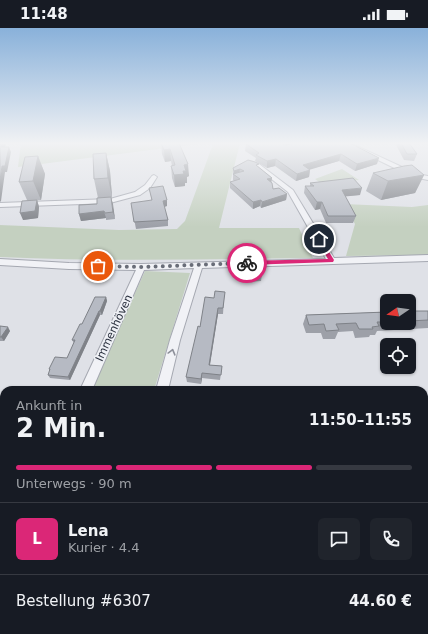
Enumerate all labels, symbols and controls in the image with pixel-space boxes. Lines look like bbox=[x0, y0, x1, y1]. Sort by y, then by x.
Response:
text: 11:48 bbox=[20, 5, 68, 23]
pin bbox=[302, 222, 336, 256]
icon: home bbox=[308, 228, 330, 250]
courier bbox=[227, 243, 267, 283]
pin bbox=[81, 249, 115, 283]
icon: bike bbox=[236, 252, 258, 274]
icon: bag bbox=[87, 255, 109, 277]
street label: Immenhöven bbox=[93, 292, 135, 364]
north arrow bbox=[380, 294, 416, 330]
map controls bbox=[380, 294, 416, 374]
button: locate bbox=[380, 338, 416, 374]
one-way arrow bbox=[167, 349, 176, 356]
text: Ankunft in bbox=[16, 398, 82, 413]
text: 11:50–11:55 bbox=[309, 411, 412, 429]
text: 2 Min. bbox=[16, 413, 106, 443]
text: Unterwegs · 90 m bbox=[16, 476, 132, 491]
button: chat bbox=[318, 518, 360, 560]
button: phone bbox=[370, 518, 412, 560]
text: Lena bbox=[68, 522, 109, 540]
text: L bbox=[32, 530, 42, 548]
text: Kurier · 4.4 bbox=[68, 540, 140, 555]
text: Bestellung #6307 bbox=[16, 592, 151, 610]
text: 44.60 € bbox=[349, 592, 412, 610]

